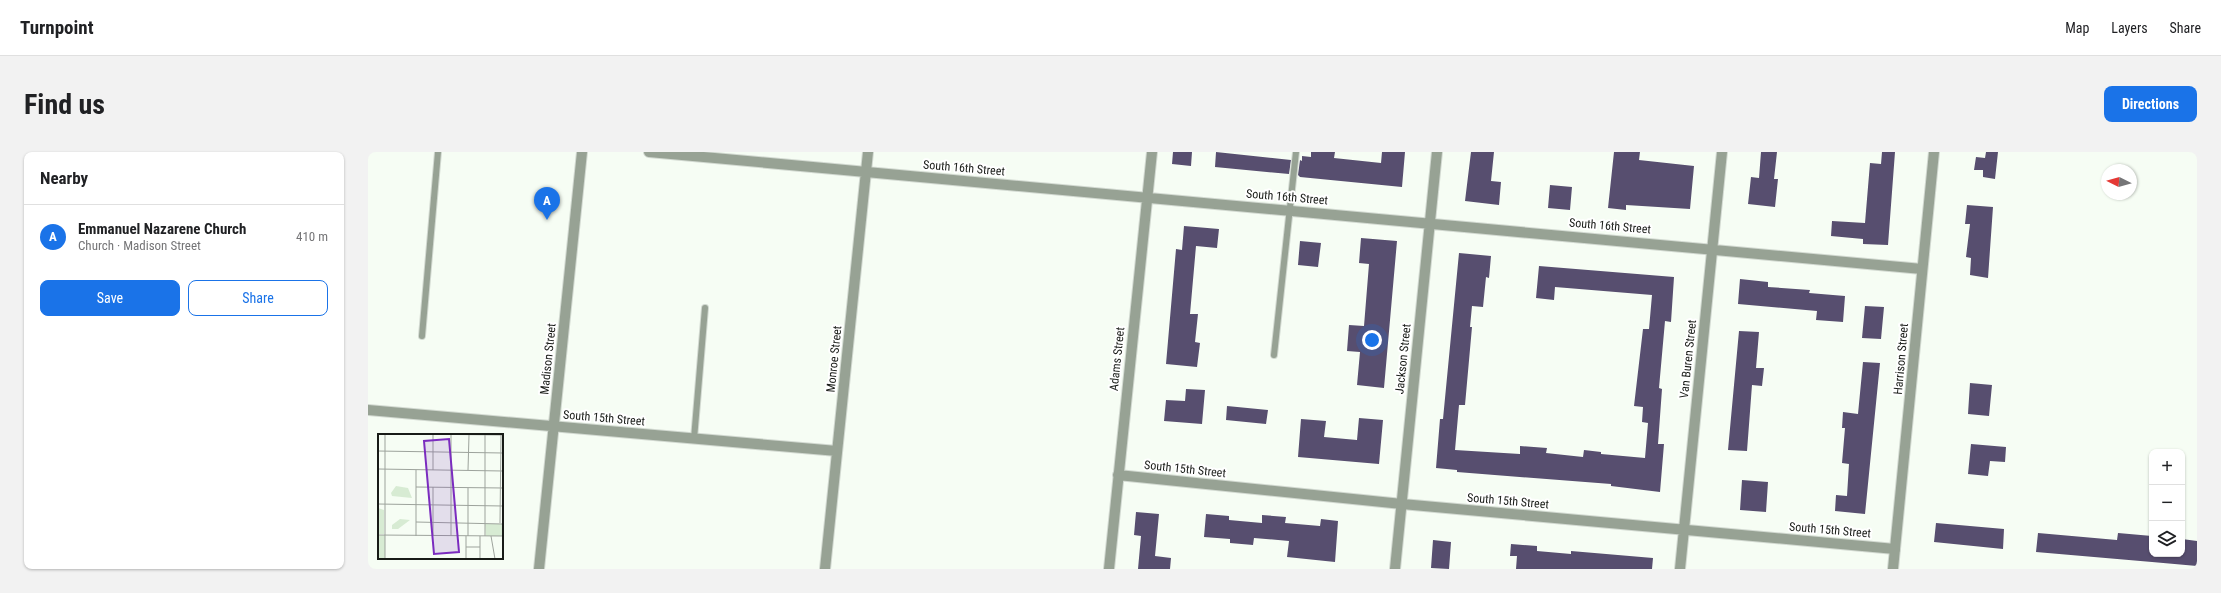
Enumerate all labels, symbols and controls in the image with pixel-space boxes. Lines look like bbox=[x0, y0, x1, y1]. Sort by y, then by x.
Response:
text: Turnpoint bbox=[20, 16, 94, 39]
text: Map bbox=[2065, 20, 2089, 36]
text: Layers bbox=[2111, 20, 2148, 36]
text: Share bbox=[2170, 20, 2201, 36]
button: Directions bbox=[2104, 86, 2197, 122]
text: Find us bbox=[24, 88, 105, 121]
street label: South 16th Street bbox=[922, 157, 1006, 179]
north arrow bbox=[2101, 164, 2137, 200]
text: Nearby bbox=[40, 168, 88, 188]
street label: South 16th Street bbox=[1245, 186, 1329, 208]
pin: A bbox=[534, 187, 560, 220]
street label: South 16th Street bbox=[1568, 215, 1652, 237]
text: Emmanuel Nazarene Church bbox=[78, 220, 246, 238]
text: A bbox=[49, 229, 57, 244]
text: 410 m bbox=[296, 229, 328, 244]
text: Church · Madison Street bbox=[78, 238, 201, 253]
button: Save bbox=[40, 280, 180, 316]
button: Share bbox=[188, 280, 328, 316]
street label: Van Buren Street bbox=[1677, 319, 1699, 399]
street label: Madison Street bbox=[537, 322, 559, 395]
street label: Harrison Street bbox=[1891, 322, 1911, 395]
street label: Jackson Street bbox=[1392, 323, 1414, 395]
street label: Monroe Street bbox=[824, 325, 845, 393]
street label: Adams Street bbox=[1107, 326, 1127, 392]
your location bbox=[1362, 330, 1382, 350]
street label: South 15th Street bbox=[562, 407, 646, 429]
inset map bbox=[378, 434, 503, 559]
map controls bbox=[2149, 449, 2185, 557]
button: + bbox=[2149, 449, 2185, 485]
street label: South 15th Street bbox=[1143, 458, 1227, 480]
button: − bbox=[2149, 485, 2185, 521]
street label: South 15th Street bbox=[1466, 490, 1550, 512]
street label: South 15th Street bbox=[1788, 519, 1872, 541]
button: layers bbox=[2149, 521, 2185, 557]

